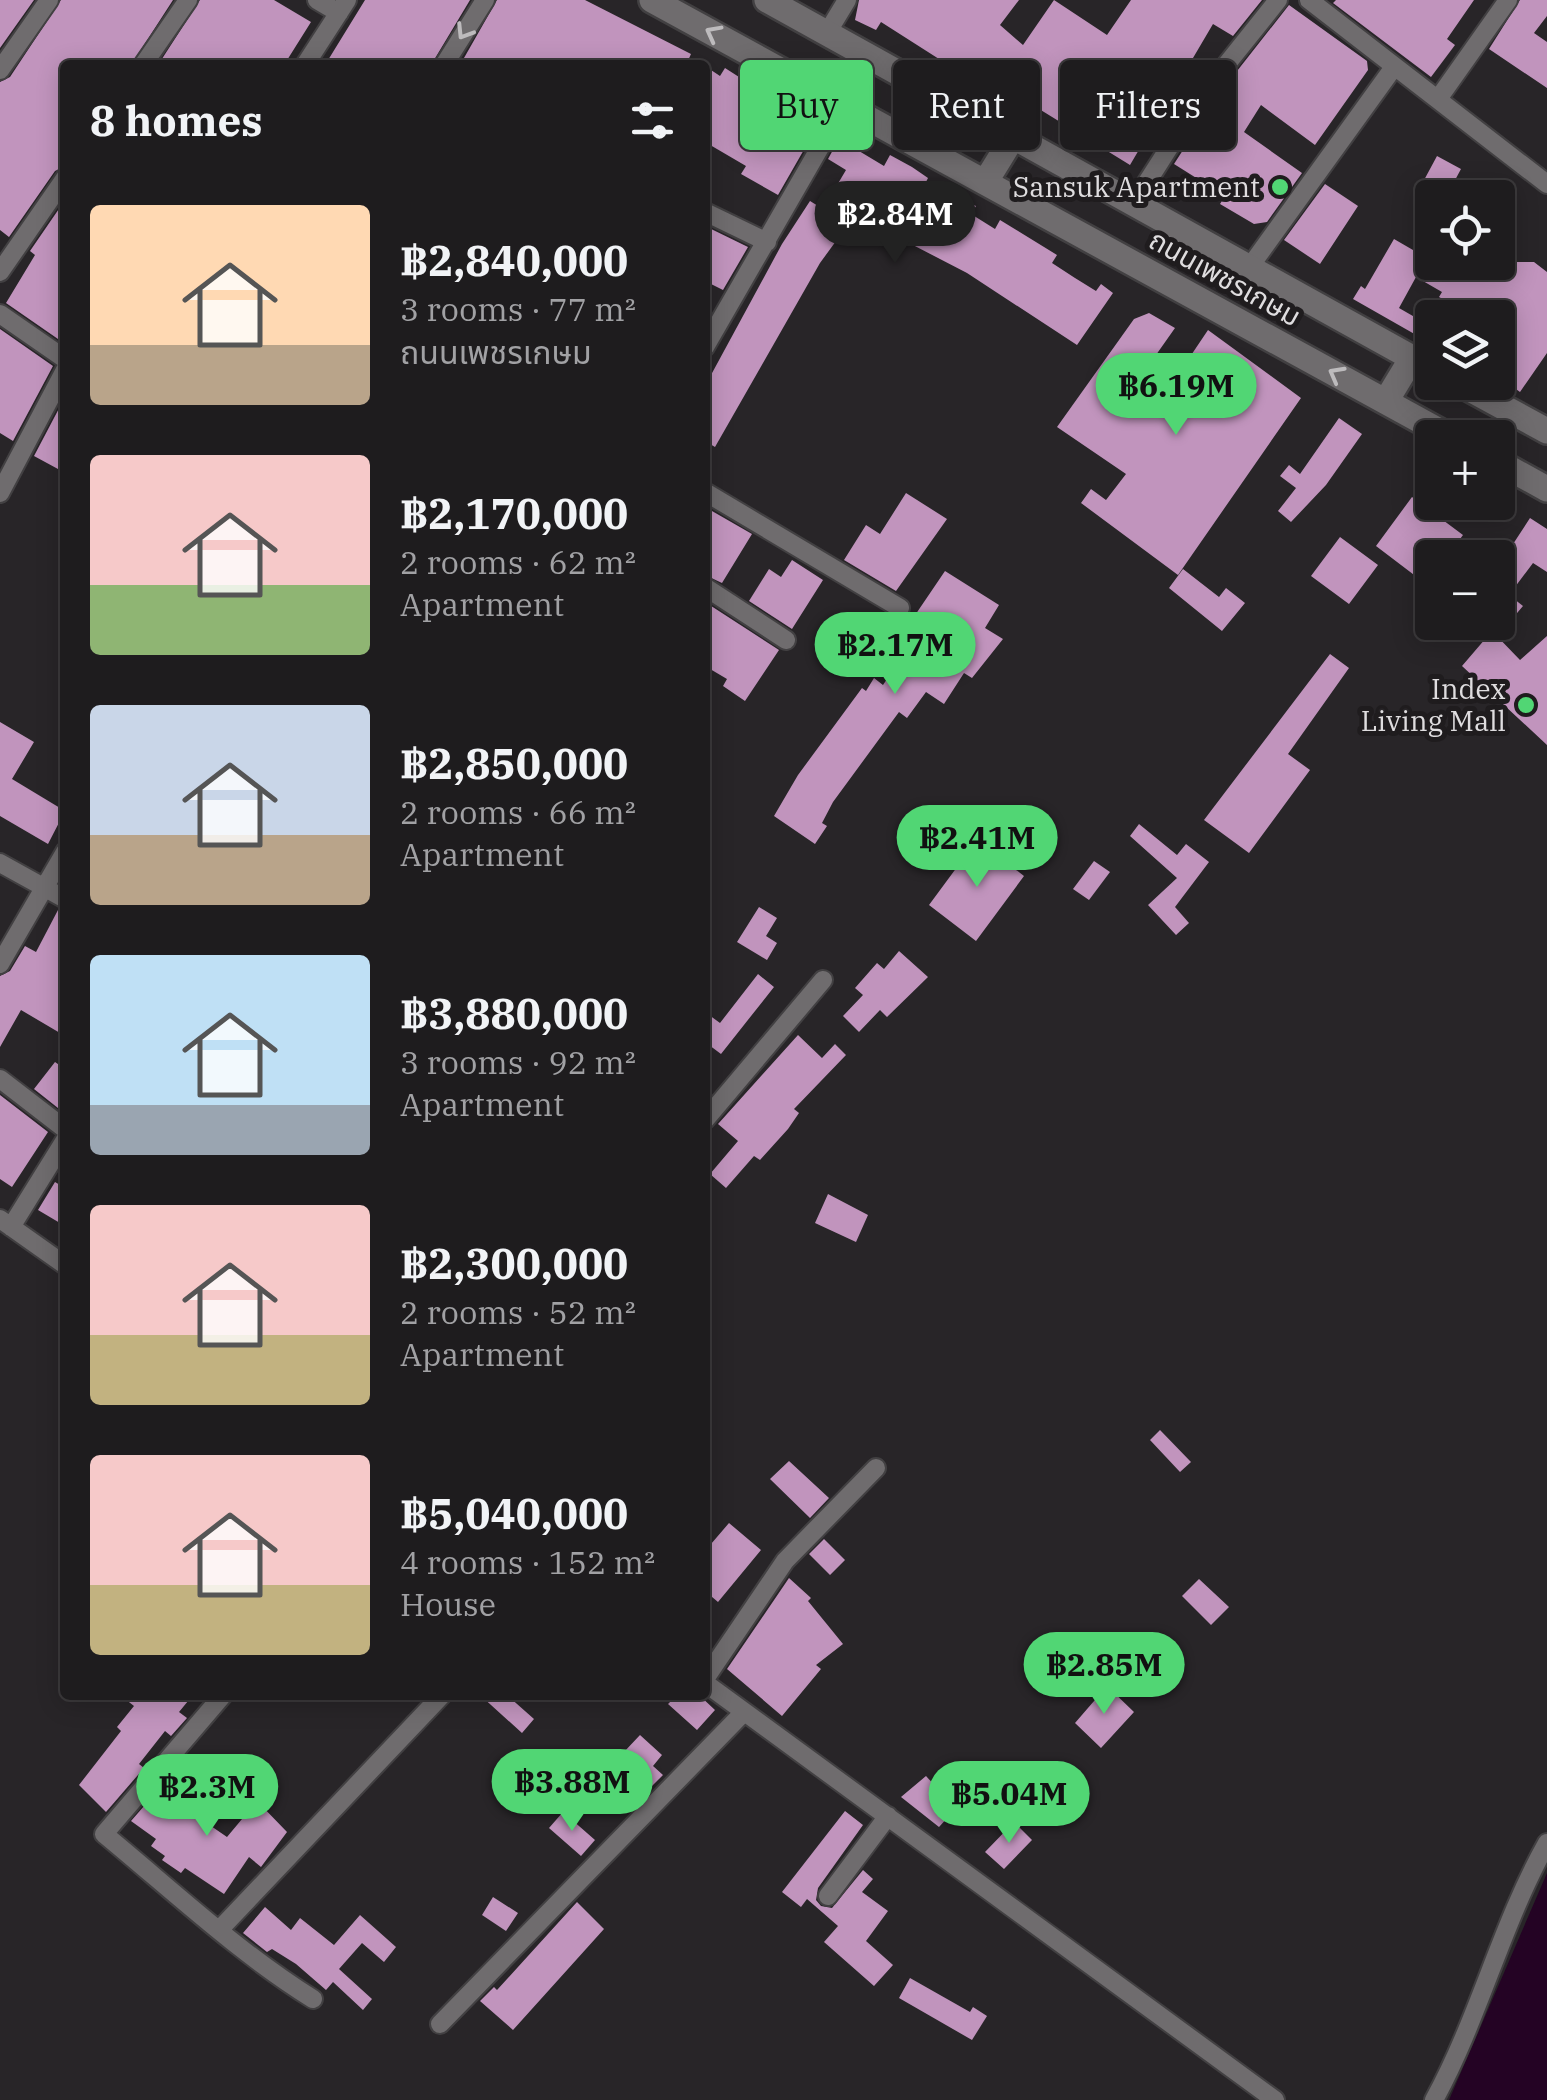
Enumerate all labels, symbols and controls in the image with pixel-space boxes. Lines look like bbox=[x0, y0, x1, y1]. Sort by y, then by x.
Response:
one-way arrow bbox=[458, 22, 477, 40]
one-way arrow bbox=[706, 25, 724, 45]
chip: Buy bbox=[740, 60, 873, 150]
chip: Rent bbox=[893, 60, 1040, 150]
chip: Filters bbox=[1060, 60, 1236, 150]
text: 8 homes bbox=[90, 93, 263, 148]
icon: filters bbox=[625, 93, 680, 148]
place label: Sansuk Apartment bbox=[1013, 168, 1260, 205]
marker: Sansuk Apartment bbox=[1269, 176, 1291, 198]
map controls bbox=[1415, 180, 1515, 640]
button: locate bbox=[1415, 180, 1515, 280]
pin: ฿2.84M bbox=[814, 181, 976, 266]
text: ฿2.84M bbox=[837, 192, 953, 234]
street label: ถนนเพชรเกษม bbox=[1143, 221, 1308, 334]
text: ฿2,840,000 bbox=[400, 233, 628, 288]
icon: home bbox=[170, 245, 290, 365]
text: 3 rooms · 77 m² bbox=[400, 288, 636, 330]
button: layers bbox=[1415, 300, 1515, 400]
text: ถนนเพชรเกษม bbox=[400, 331, 592, 373]
pin: ฿6.19M bbox=[1095, 353, 1257, 438]
text: ฿6.19M bbox=[1118, 364, 1234, 406]
one-way arrow bbox=[1329, 366, 1347, 386]
button: + bbox=[1415, 420, 1515, 520]
text: ฿2,170,000 bbox=[400, 486, 628, 541]
icon: home bbox=[170, 495, 290, 615]
button: − bbox=[1415, 540, 1515, 640]
text: 2 rooms · 62 m² bbox=[400, 541, 636, 583]
text: Apartment bbox=[400, 583, 564, 625]
pin: ฿2.17M bbox=[814, 612, 976, 697]
text: ฿2.17M bbox=[837, 623, 953, 665]
place label: Index Living Mall bbox=[1361, 670, 1506, 739]
marker: Index Living Mall bbox=[1515, 694, 1537, 716]
text: ฿2,850,000 bbox=[400, 736, 628, 791]
icon: home bbox=[170, 745, 290, 865]
text: 2 rooms · 66 m² bbox=[400, 791, 636, 833]
pin: ฿2.41M bbox=[896, 805, 1058, 890]
text: ฿2.41M bbox=[919, 816, 1035, 858]
text: Apartment bbox=[400, 833, 564, 875]
text: ฿3,880,000 bbox=[400, 986, 628, 1041]
icon: home bbox=[170, 995, 290, 1115]
text: 3 rooms · 92 m² bbox=[400, 1041, 636, 1083]
text: Apartment bbox=[400, 1083, 564, 1125]
text: ฿2,300,000 bbox=[400, 1236, 628, 1291]
icon: home bbox=[170, 1245, 290, 1365]
text: 2 rooms · 52 m² bbox=[400, 1291, 636, 1333]
text: Apartment bbox=[400, 1333, 564, 1375]
text: ฿5,040,000 bbox=[400, 1486, 628, 1541]
icon: home bbox=[170, 1495, 290, 1615]
text: 4 rooms · 152 m² bbox=[400, 1541, 655, 1583]
text: House bbox=[400, 1583, 496, 1625]
pin: ฿2.85M bbox=[1023, 1632, 1185, 1717]
text: ฿2.85M bbox=[1046, 1643, 1162, 1685]
pin: ฿3.88M bbox=[491, 1749, 653, 1834]
pin: ฿2.3M bbox=[137, 1754, 277, 1839]
text: ฿3.88M bbox=[514, 1760, 630, 1802]
pin: ฿5.04M bbox=[928, 1761, 1090, 1846]
text: ฿2.3M bbox=[158, 1765, 256, 1807]
text: ฿5.04M bbox=[951, 1772, 1067, 1814]

